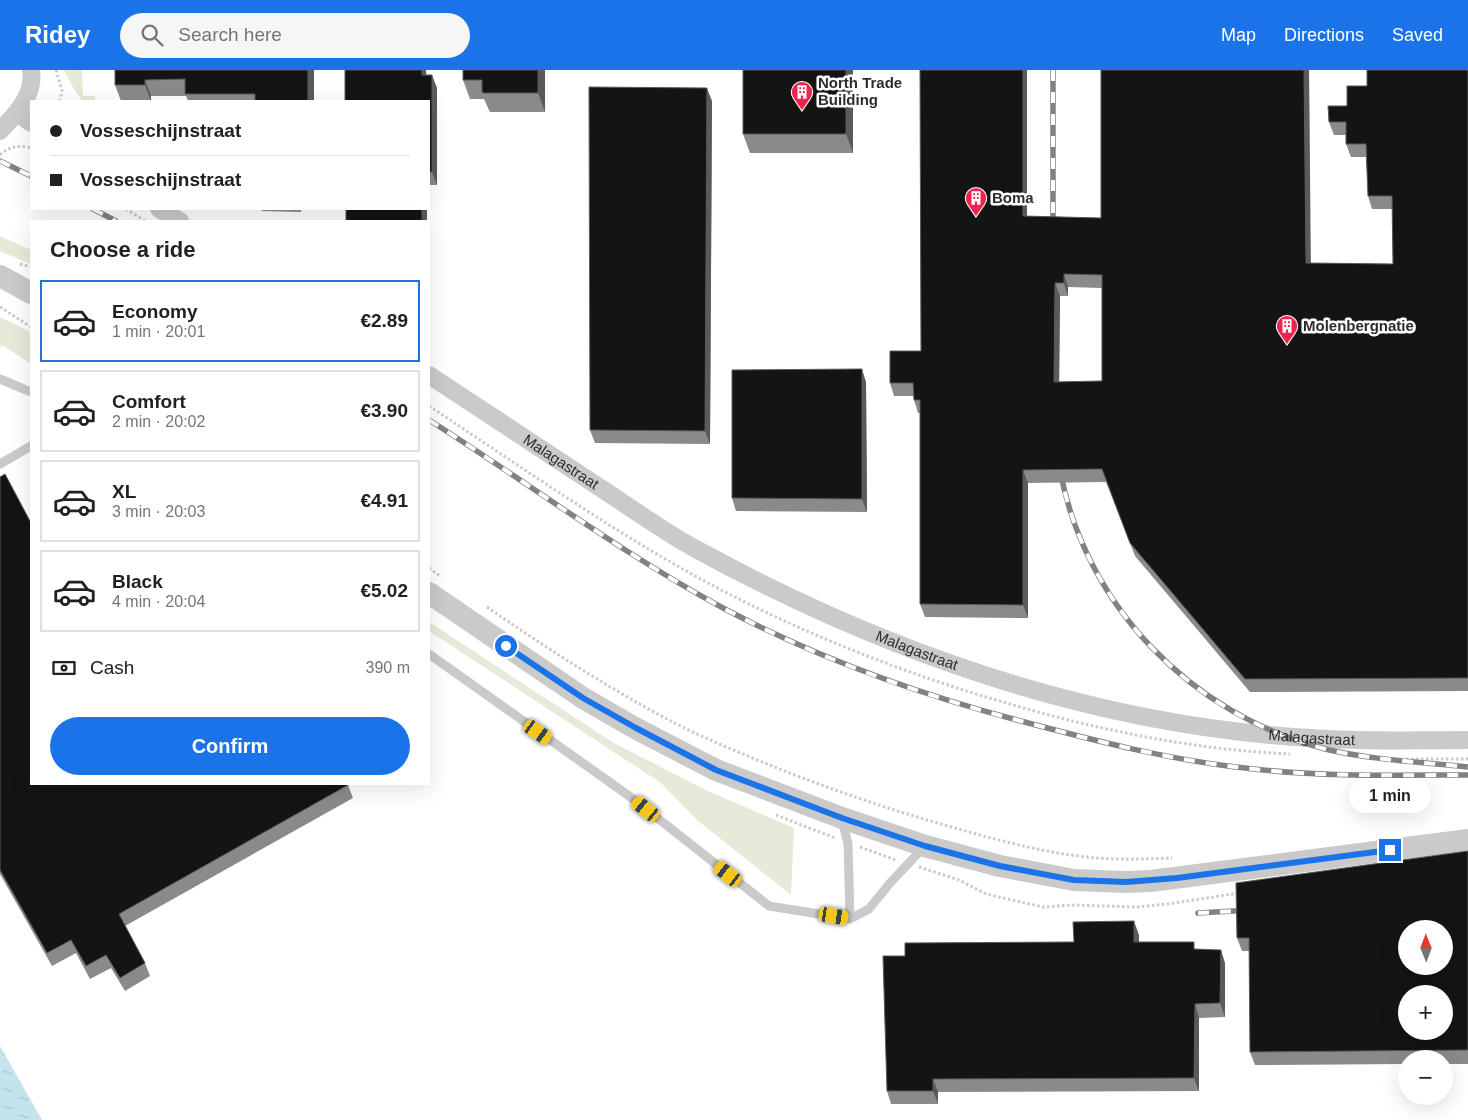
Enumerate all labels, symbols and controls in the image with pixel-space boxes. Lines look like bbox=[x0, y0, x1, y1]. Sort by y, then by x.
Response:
search box bbox=[120, 13, 470, 58]
text: Ridey bbox=[25, 21, 90, 48]
icon: search bbox=[138, 21, 166, 49]
text: Search here bbox=[178, 24, 282, 45]
text: Map bbox=[1221, 25, 1256, 45]
text: Directions bbox=[1284, 25, 1364, 45]
text: Saved bbox=[1392, 25, 1443, 45]
place label: North Trade Building bbox=[818, 74, 902, 108]
building icon: North Trade Building bbox=[790, 80, 814, 111]
text: Vosseschijnstraat bbox=[80, 120, 241, 141]
text: Vosseschijnstraat bbox=[80, 169, 241, 190]
building icon: Boma bbox=[964, 186, 988, 217]
place label: Boma bbox=[992, 189, 1034, 206]
text: Choose a ride bbox=[50, 237, 195, 262]
icon: car bbox=[52, 299, 97, 344]
text: Economy bbox=[112, 301, 198, 322]
text: €2.89 bbox=[360, 310, 408, 331]
building icon: Molenbergnatie bbox=[1275, 314, 1299, 345]
place label: Molenbergnatie bbox=[1303, 317, 1414, 334]
text: 1 min · 20:01 bbox=[112, 323, 205, 340]
icon: car bbox=[52, 389, 97, 434]
text: Comfort bbox=[112, 391, 186, 412]
text: €3.90 bbox=[360, 400, 408, 421]
text: 2 min · 20:02 bbox=[112, 413, 205, 430]
street label: Malagastraat bbox=[520, 431, 603, 493]
icon: car bbox=[52, 479, 97, 524]
text: XL bbox=[112, 481, 136, 502]
text: €4.91 bbox=[360, 490, 408, 511]
text: 3 min · 20:03 bbox=[112, 503, 205, 520]
icon: car bbox=[52, 569, 97, 614]
text: Black bbox=[112, 571, 163, 592]
text: €5.02 bbox=[360, 580, 408, 601]
text: 4 min · 20:04 bbox=[112, 593, 205, 610]
street label: Malagastraat bbox=[873, 627, 961, 674]
route start bbox=[495, 635, 517, 657]
icon: cash bbox=[50, 654, 78, 682]
text: Cash bbox=[90, 657, 134, 678]
text: 390 m bbox=[366, 659, 410, 676]
button: Confirm bbox=[50, 717, 410, 775]
car bbox=[521, 717, 554, 747]
street label: Malagastraat bbox=[1268, 726, 1356, 748]
callout: 1 min bbox=[1349, 778, 1431, 812]
text: 1 min bbox=[1369, 787, 1411, 804]
car bbox=[629, 794, 662, 824]
route end bbox=[1379, 839, 1401, 861]
car bbox=[711, 859, 744, 889]
car bbox=[818, 906, 849, 926]
north arrow bbox=[1398, 920, 1452, 975]
map controls bbox=[1398, 920, 1453, 1105]
button: + bbox=[1398, 985, 1453, 1040]
button: − bbox=[1398, 1050, 1453, 1105]

